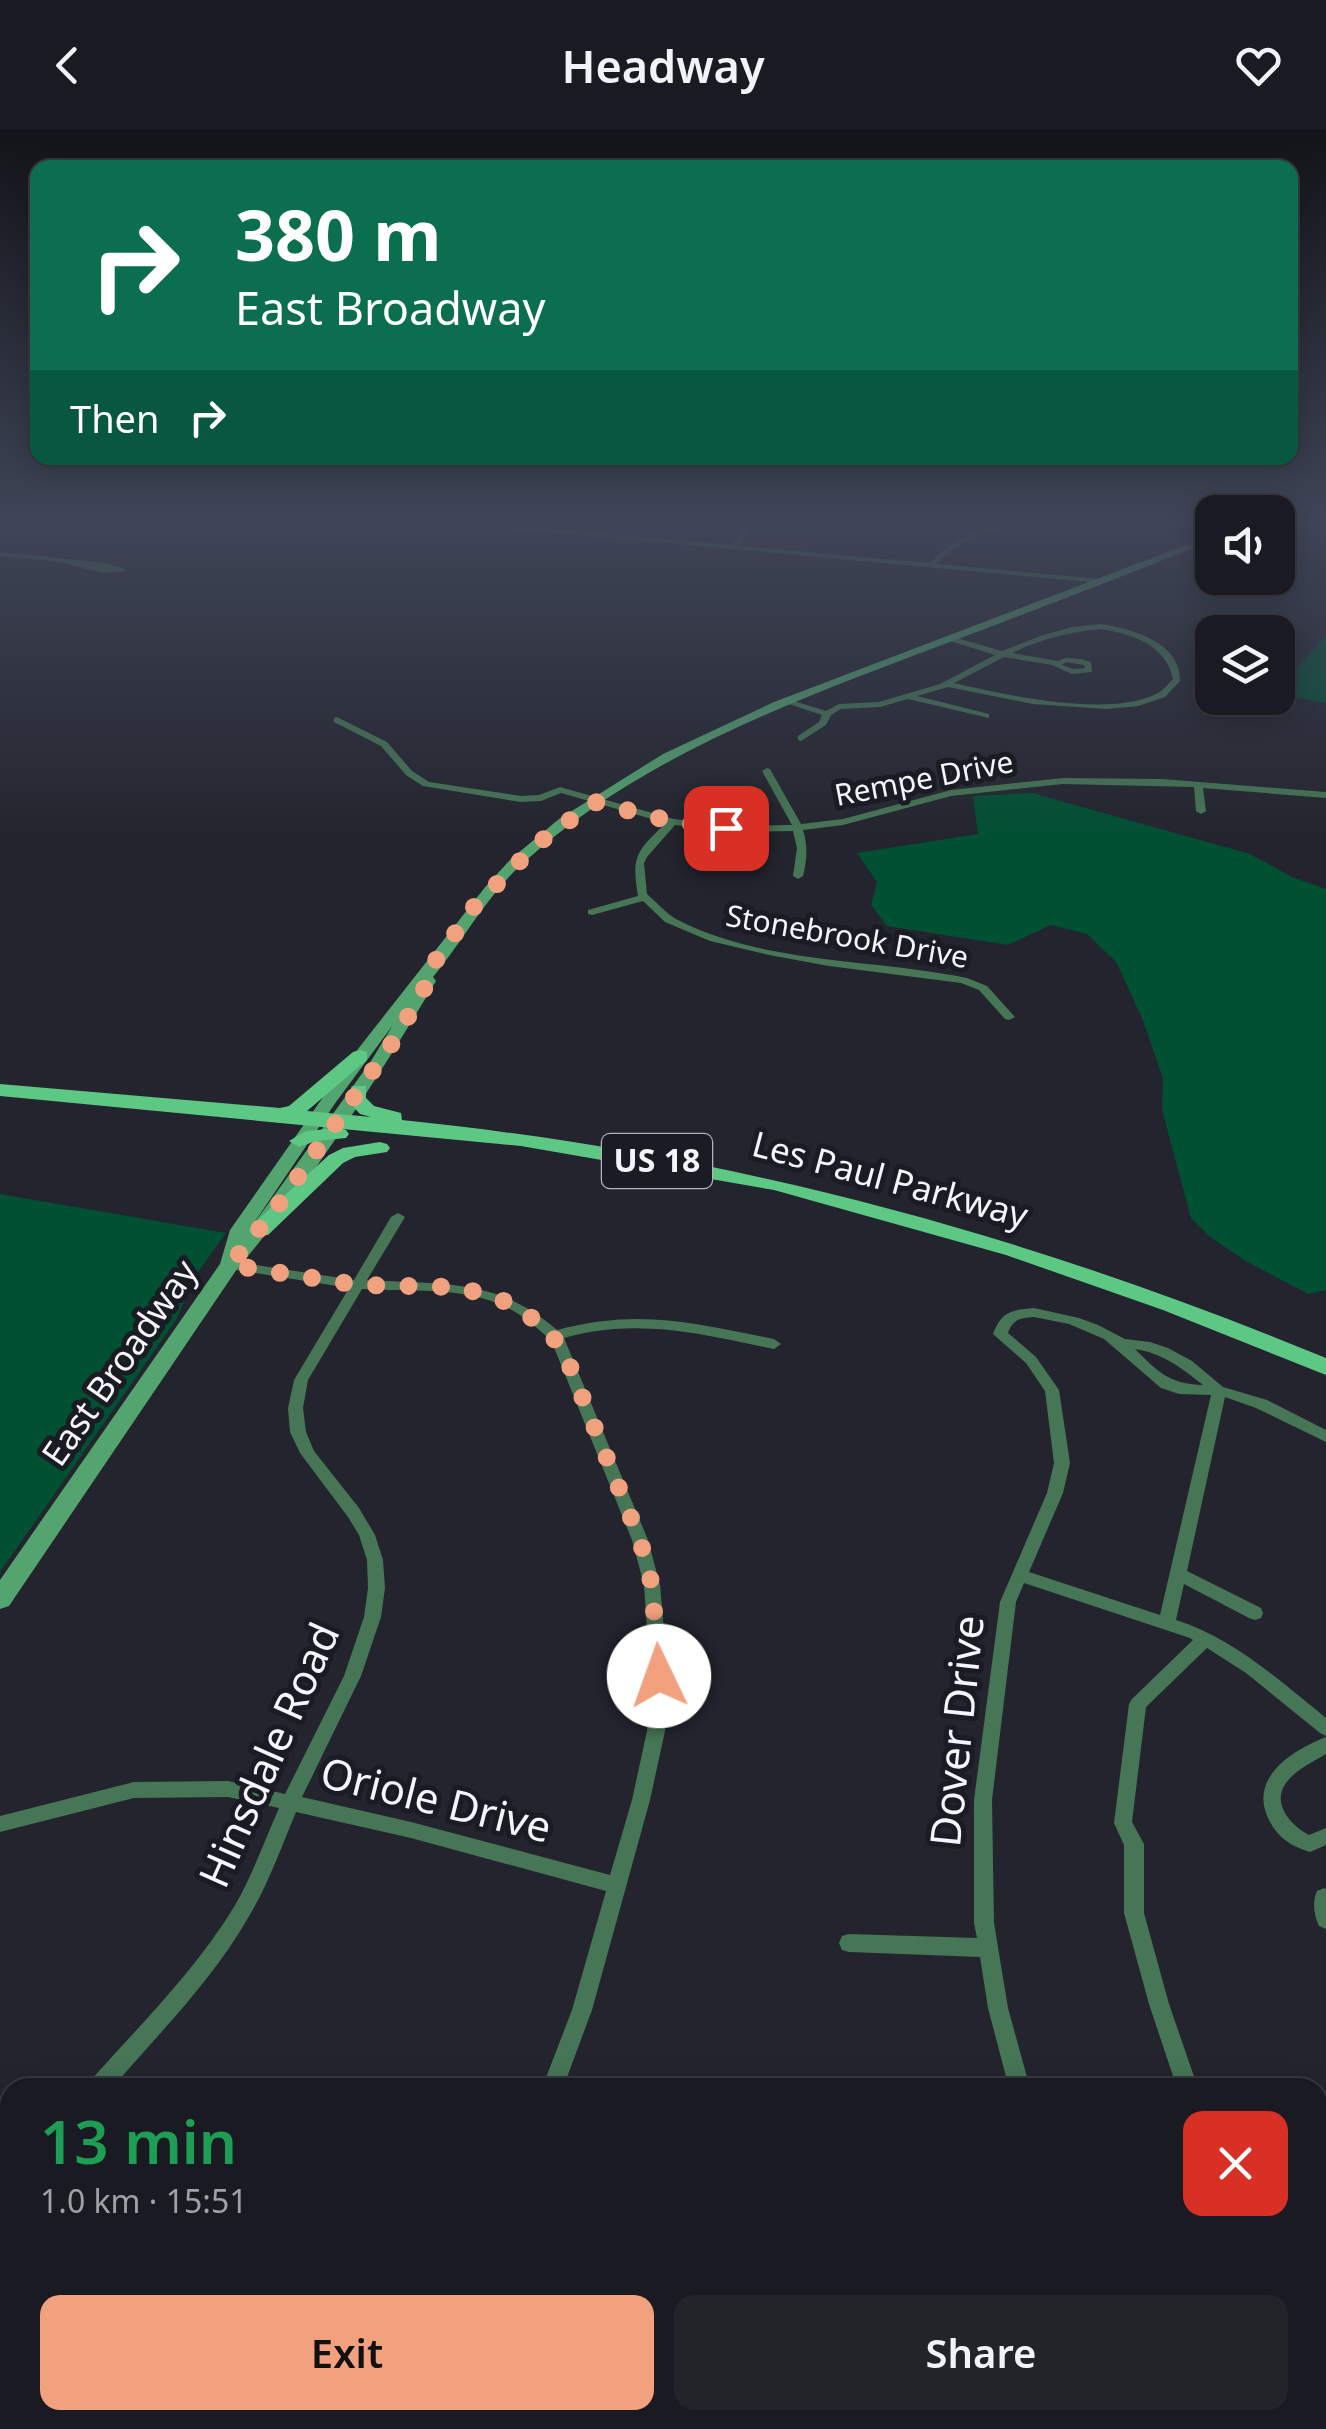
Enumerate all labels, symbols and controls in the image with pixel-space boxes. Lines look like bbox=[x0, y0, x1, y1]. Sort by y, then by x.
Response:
text: Headway bbox=[561, 35, 765, 96]
icon: back bbox=[40, 38, 95, 93]
icon: heart bbox=[1231, 38, 1286, 93]
text: 380 m bbox=[235, 186, 442, 282]
icon: right bbox=[70, 200, 200, 330]
text: East Broadway bbox=[235, 277, 545, 338]
icon: right bbox=[180, 390, 235, 445]
text: Then bbox=[70, 392, 160, 444]
map controls bbox=[1195, 495, 1295, 715]
button: sound bbox=[1195, 495, 1295, 595]
button: layers bbox=[1195, 615, 1295, 715]
street label: Rempe Drive bbox=[831, 740, 1016, 815]
pin bbox=[684, 786, 769, 871]
icon: arrive bbox=[699, 801, 754, 856]
street label: Stonebrook Drive bbox=[723, 894, 972, 977]
street label: Les Paul Parkway bbox=[747, 1119, 1034, 1238]
road number: US 18 bbox=[602, 1134, 712, 1188]
street label: East Broadway bbox=[30, 1250, 207, 1475]
street label: Dover Drive bbox=[915, 1612, 996, 1849]
street label: Hinsdale Road bbox=[184, 1613, 351, 1896]
position arrow bbox=[607, 1624, 711, 1728]
street label: Oriole Drive bbox=[315, 1742, 558, 1855]
text: 13 min bbox=[40, 2100, 237, 2182]
button: close bbox=[1183, 2111, 1288, 2216]
text: 1.0 km · 15:51 bbox=[40, 2179, 248, 2222]
button: Exit bbox=[40, 2295, 654, 2410]
button: Share bbox=[674, 2295, 1288, 2410]

